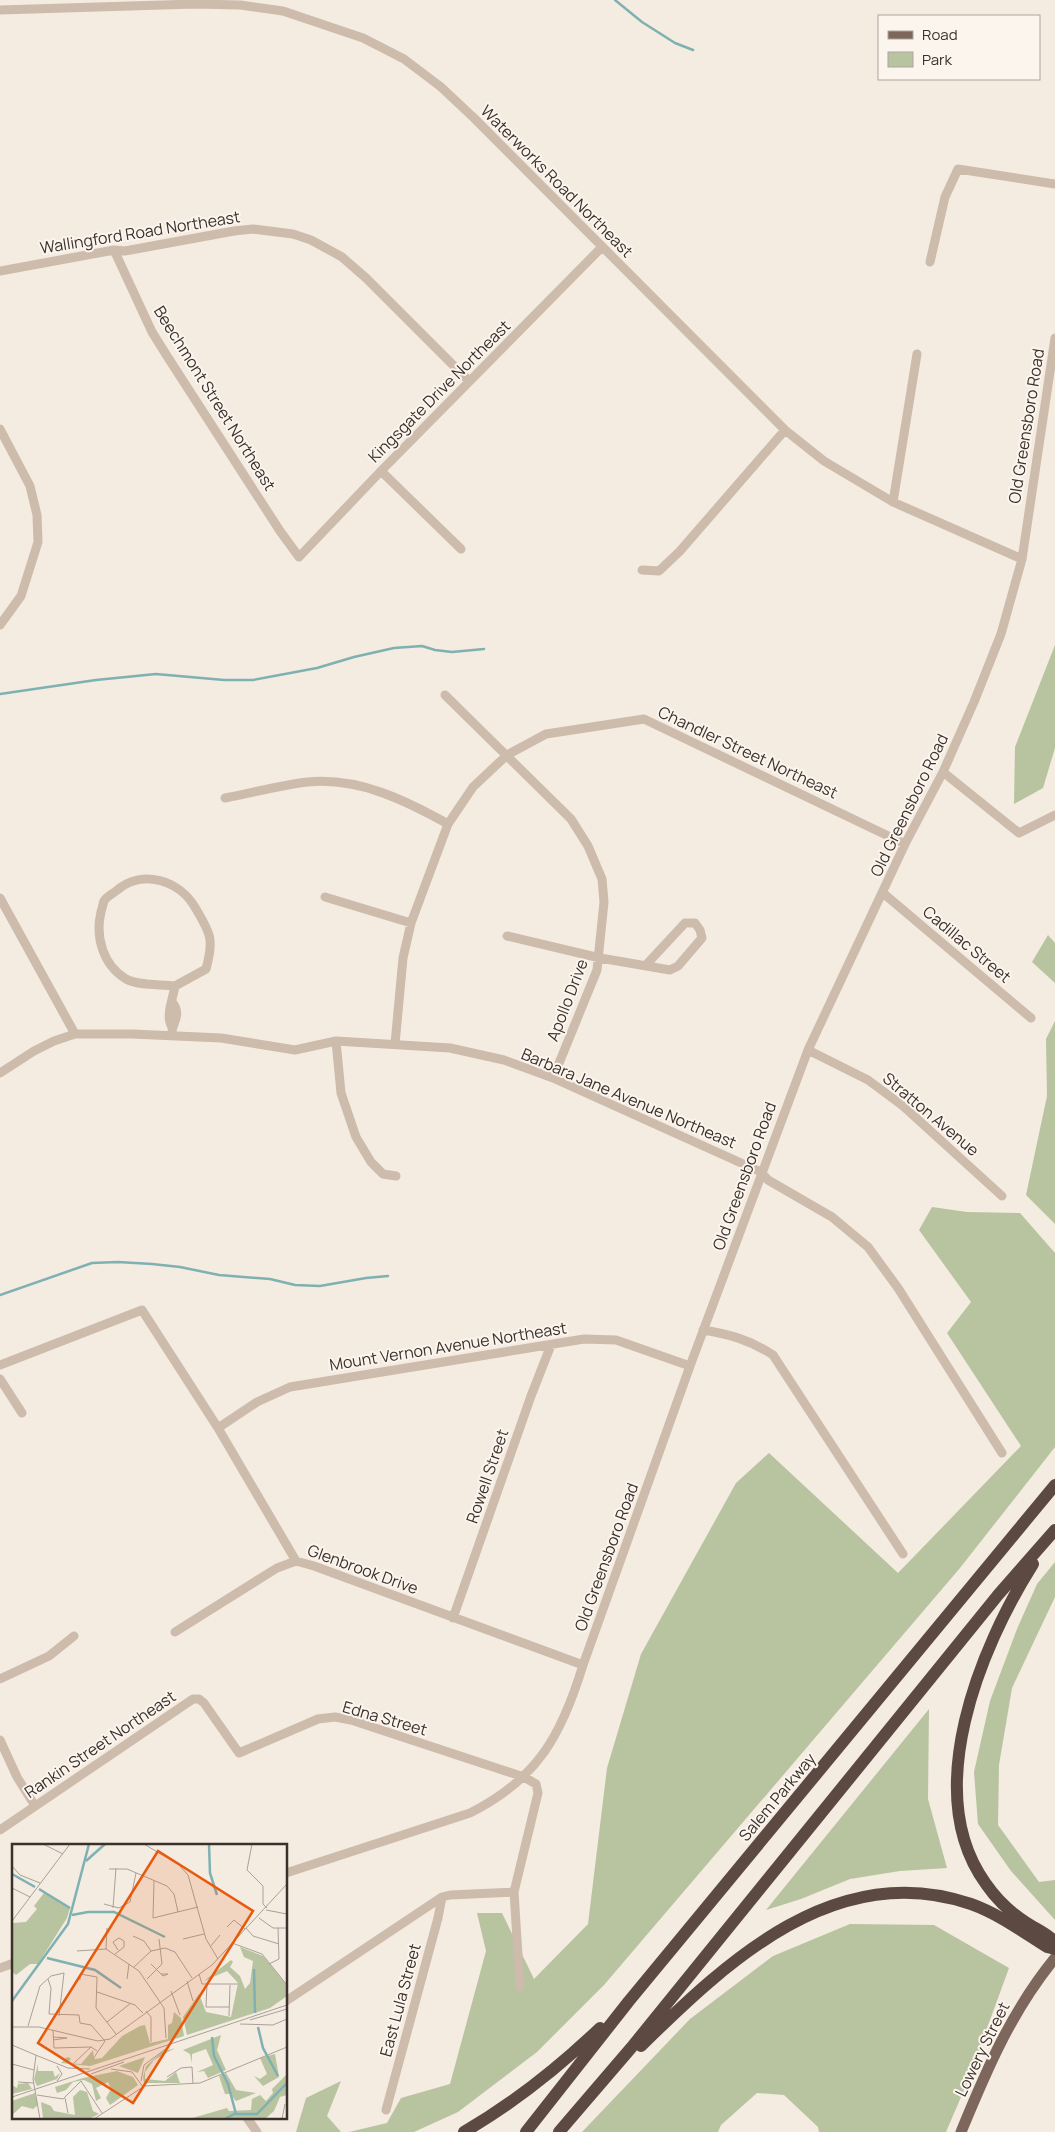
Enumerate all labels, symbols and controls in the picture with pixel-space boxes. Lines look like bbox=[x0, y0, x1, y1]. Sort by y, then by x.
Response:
legend bbox=[878, 15, 1040, 80]
text: Road bbox=[922, 24, 958, 45]
text: Park bbox=[922, 49, 952, 70]
street label: Waterworks Road Northeast bbox=[476, 100, 638, 262]
street label: Wallingford Road Northeast bbox=[38, 205, 242, 259]
street label: Beechmont Street Northeast bbox=[149, 301, 281, 495]
street label: Kingsgate Drive Northeast bbox=[363, 315, 515, 467]
street label: Old Greensboro Road bbox=[1003, 347, 1049, 505]
street label: Chandler Street Northeast bbox=[655, 701, 841, 803]
street label: Old Greensboro Road bbox=[865, 730, 953, 880]
street label: Cadillac Street bbox=[918, 901, 1016, 987]
street label: Apollo Drive bbox=[541, 956, 593, 1044]
street label: Barbara Jane Avenue Northeast bbox=[518, 1043, 740, 1153]
street label: Stratton Avenue bbox=[878, 1067, 984, 1161]
street label: Old Greensboro Road bbox=[707, 1099, 781, 1253]
street label: Mount Vernon Avenue Northeast bbox=[328, 1316, 568, 1376]
street label: Rowell Street bbox=[461, 1426, 513, 1526]
street label: Old Greensboro Road bbox=[569, 1480, 643, 1634]
street label: Glenbrook Drive bbox=[305, 1539, 421, 1599]
street label: Rankin Street Northeast bbox=[20, 1685, 180, 1803]
street label: Edna Street bbox=[340, 1695, 430, 1741]
street label: Salem Parkway bbox=[734, 1748, 821, 1846]
inset map bbox=[12, 1844, 288, 2120]
street label: East Lula Street bbox=[374, 1941, 426, 2059]
street label: Lowery Street bbox=[950, 1998, 1014, 2100]

